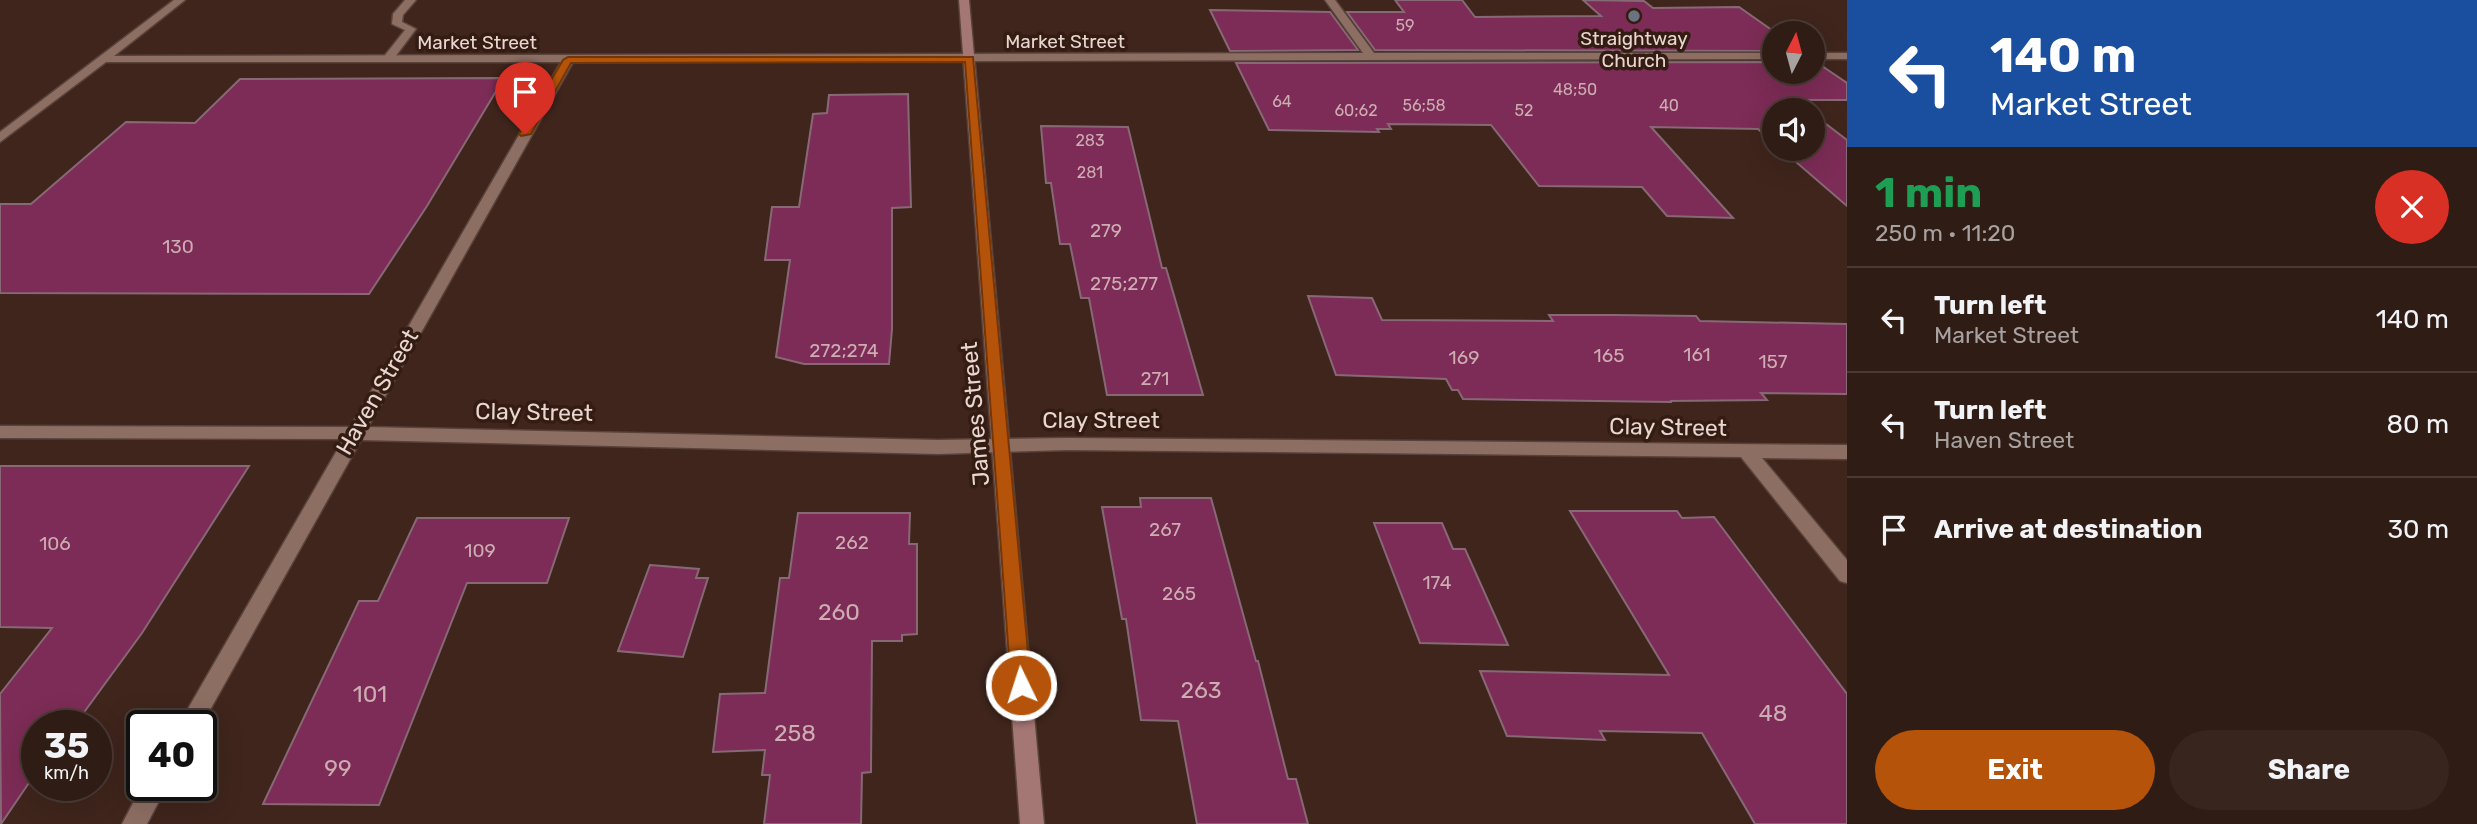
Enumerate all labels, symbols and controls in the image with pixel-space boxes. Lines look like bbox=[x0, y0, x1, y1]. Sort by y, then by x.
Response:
marker: Straightway Church bbox=[1626, 8, 1642, 24]
house number: 59 bbox=[1396, 16, 1415, 35]
north arrow bbox=[1762, 21, 1825, 84]
map controls bbox=[1762, 21, 1825, 161]
text: 140 m bbox=[1990, 26, 2136, 84]
place label: Straightway Church bbox=[1580, 27, 1688, 72]
icon: left bbox=[1875, 28, 1966, 119]
street label: Market Street bbox=[1005, 30, 1125, 53]
street label: Market Street bbox=[417, 31, 537, 54]
pin bbox=[495, 62, 555, 134]
icon: arrive bbox=[506, 73, 544, 111]
house number: 48;50 bbox=[1553, 80, 1597, 99]
text: Market Street bbox=[1990, 85, 2192, 123]
house number: 64 bbox=[1272, 92, 1292, 111]
house number: 56;58 bbox=[1402, 96, 1446, 115]
house number: 40 bbox=[1659, 96, 1679, 115]
button: sound bbox=[1762, 98, 1825, 161]
house number: 60;62 bbox=[1334, 101, 1378, 120]
house number: 52 bbox=[1515, 101, 1533, 120]
house number: 283 bbox=[1075, 131, 1105, 150]
house number: 281 bbox=[1077, 163, 1103, 182]
text: 1 min bbox=[1875, 168, 1982, 218]
button: close bbox=[2375, 170, 2449, 244]
house number: 279 bbox=[1090, 219, 1122, 242]
text: 250 m · 11:20 bbox=[1875, 219, 2015, 247]
house number: 130 bbox=[162, 235, 194, 258]
house number: 275;277 bbox=[1090, 272, 1158, 295]
text: Turn left bbox=[1934, 290, 2046, 321]
icon: left bbox=[1875, 301, 1913, 339]
text: 140 m bbox=[2376, 304, 2449, 335]
text: Market Street bbox=[1934, 321, 2079, 349]
street label: Haven Street bbox=[330, 324, 424, 460]
house number: 272;274 bbox=[809, 339, 879, 362]
street label: James Street bbox=[955, 341, 995, 487]
house number: 161 bbox=[1683, 343, 1711, 366]
house number: 165 bbox=[1594, 344, 1624, 367]
house number: 169 bbox=[1449, 346, 1479, 369]
house number: 157 bbox=[1758, 350, 1788, 373]
house number: 271 bbox=[1140, 367, 1170, 390]
text: Turn left bbox=[1934, 395, 2046, 426]
street label: Clay Street bbox=[475, 397, 593, 427]
street label: Clay Street bbox=[1042, 406, 1160, 434]
icon: left bbox=[1875, 406, 1913, 444]
text: 80 m bbox=[2386, 409, 2449, 440]
street label: Clay Street bbox=[1609, 412, 1727, 442]
text: Haven Street bbox=[1934, 426, 2074, 454]
icon: arrive bbox=[1875, 511, 1913, 549]
text: Arrive at destination bbox=[1934, 514, 2202, 545]
text: 30 m bbox=[2387, 514, 2449, 545]
house number: 267 bbox=[1149, 518, 1181, 541]
house number: 262 bbox=[835, 531, 869, 554]
house number: 106 bbox=[39, 532, 71, 555]
house number: 109 bbox=[464, 539, 496, 562]
house number: 174 bbox=[1422, 571, 1452, 594]
house number: 265 bbox=[1162, 582, 1196, 605]
house number: 260 bbox=[818, 598, 860, 626]
position arrow bbox=[984, 648, 1058, 722]
house number: 263 bbox=[1180, 676, 1222, 704]
house number: 101 bbox=[353, 680, 387, 708]
house number: 48 bbox=[1759, 699, 1787, 727]
speed limit sign: 40 bbox=[126, 710, 217, 801]
house number: 258 bbox=[774, 719, 816, 747]
text: 35 bbox=[44, 725, 89, 767]
button: Exit bbox=[1875, 730, 2155, 810]
button: Share bbox=[2169, 730, 2449, 810]
house number: 99 bbox=[324, 754, 352, 782]
text: km/h bbox=[44, 762, 89, 784]

